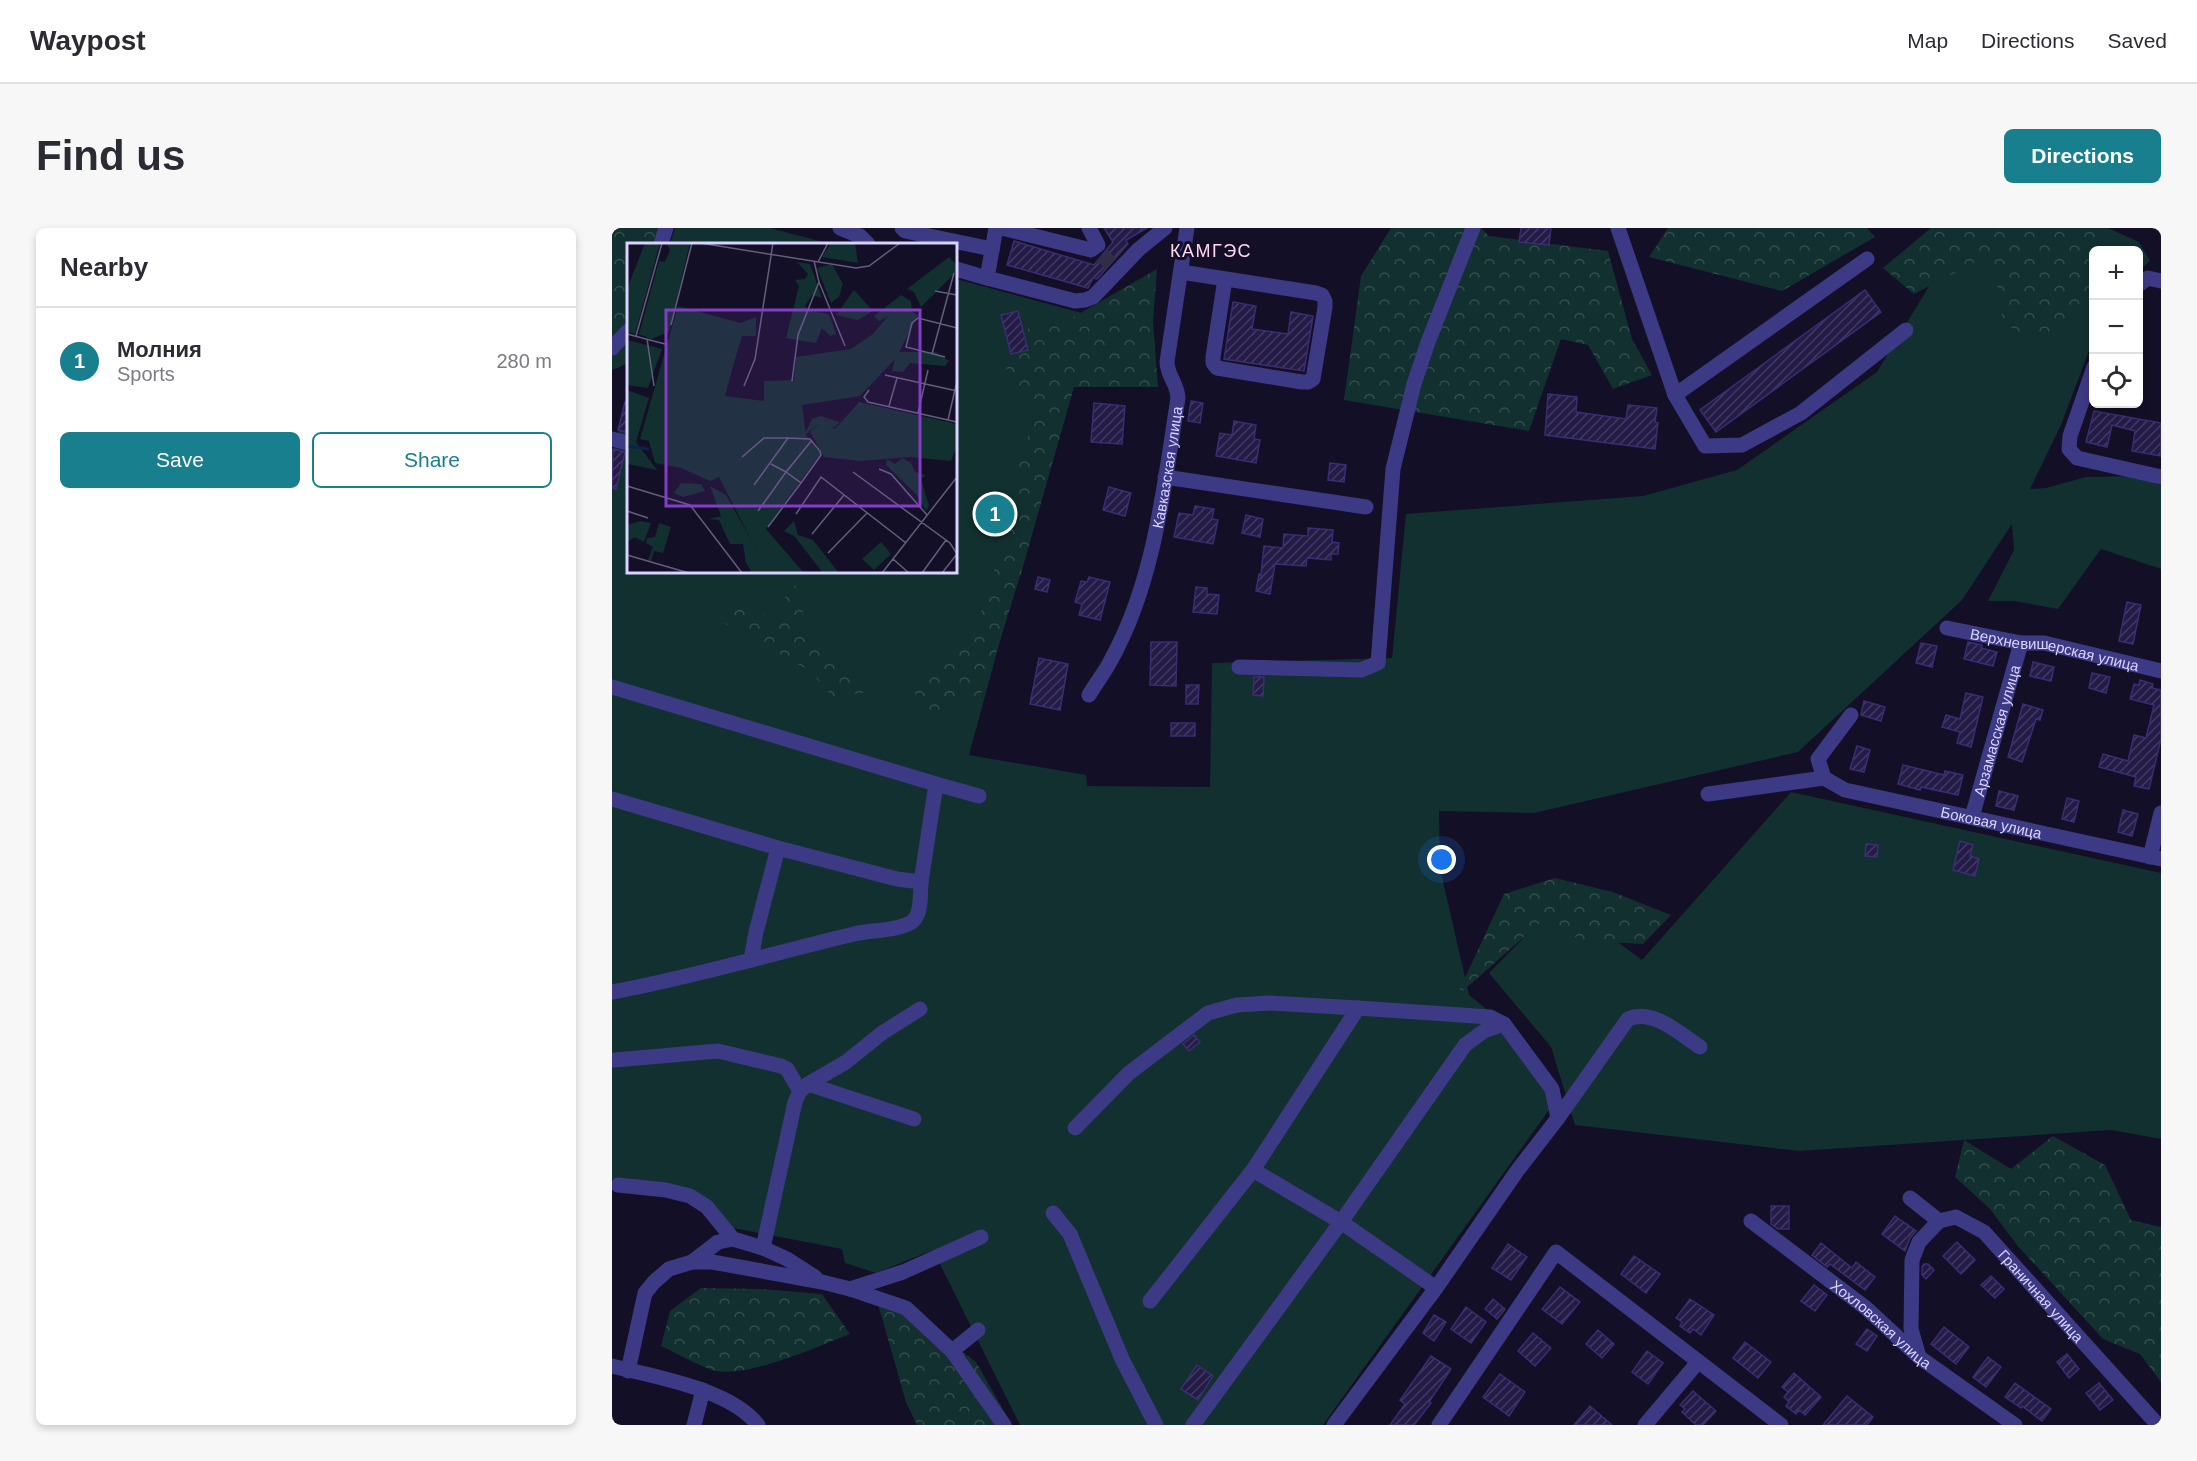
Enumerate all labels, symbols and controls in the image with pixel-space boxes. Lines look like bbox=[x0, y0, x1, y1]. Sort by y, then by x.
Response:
text: Waypost bbox=[30, 25, 146, 56]
text: Map bbox=[1907, 29, 1948, 52]
text: Directions bbox=[1981, 29, 2074, 52]
text: Saved bbox=[2107, 29, 2167, 52]
button: Directions bbox=[2004, 129, 2161, 183]
text: Find us bbox=[36, 132, 185, 179]
district label: КАМГЭС bbox=[1170, 241, 1252, 261]
inset map bbox=[627, 243, 957, 573]
map controls bbox=[2089, 246, 2143, 408]
button: + bbox=[2089, 246, 2143, 300]
text: Nearby bbox=[60, 252, 148, 282]
button: − bbox=[2089, 300, 2143, 354]
text: Молния bbox=[117, 337, 202, 362]
text: 1 bbox=[74, 350, 85, 372]
text: 280 m bbox=[496, 350, 552, 372]
button: locate bbox=[2089, 354, 2143, 408]
text: Sports bbox=[117, 363, 175, 385]
street label: Кавказская улица bbox=[1148, 404, 1185, 530]
button: Save bbox=[60, 432, 300, 488]
button: Share bbox=[312, 432, 552, 488]
pin: 1 bbox=[976, 492, 1015, 536]
street label: Верхневишерская улица bbox=[1969, 624, 2141, 674]
street label: Арзамасская улица bbox=[1970, 662, 2023, 798]
street label: Боковая улица bbox=[1939, 803, 2044, 841]
your location bbox=[1427, 845, 1456, 874]
street label: Граничная улица bbox=[1995, 1246, 2088, 1346]
street label: Хохловская улица bbox=[1828, 1276, 1935, 1372]

